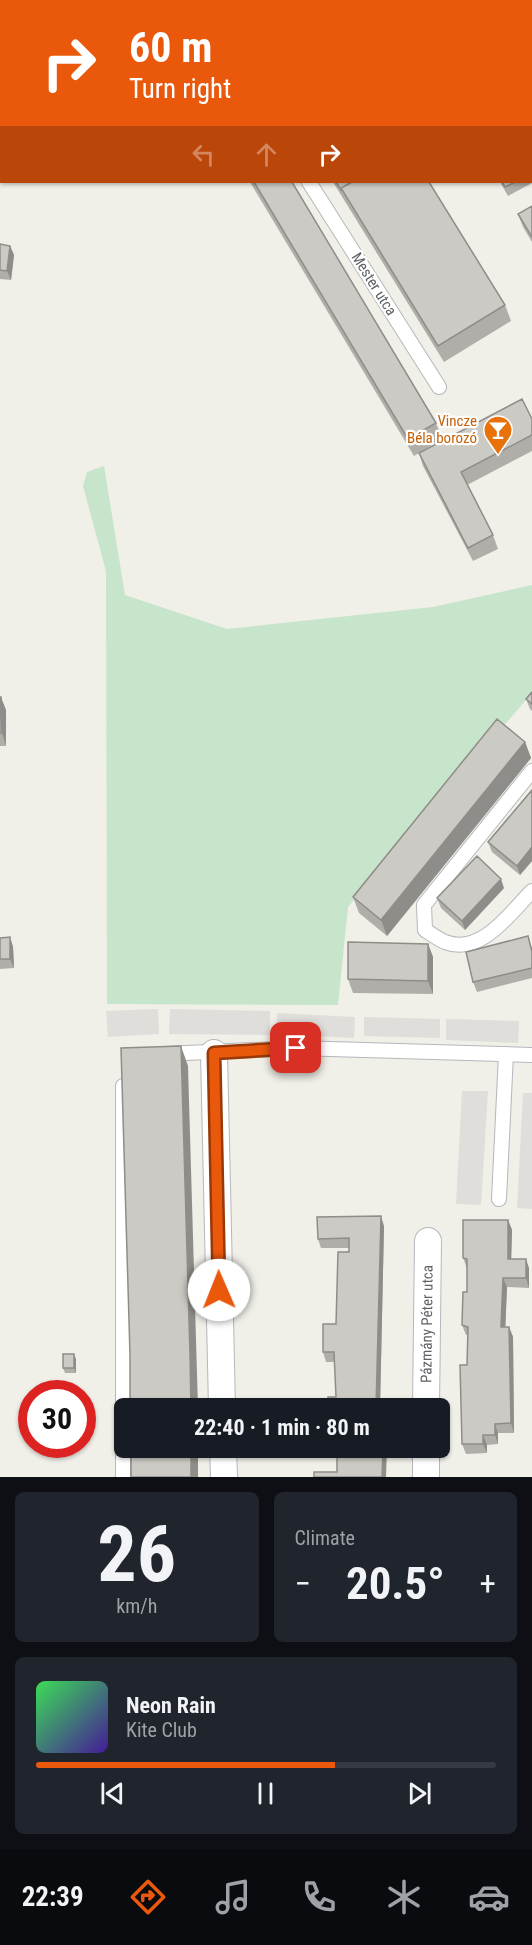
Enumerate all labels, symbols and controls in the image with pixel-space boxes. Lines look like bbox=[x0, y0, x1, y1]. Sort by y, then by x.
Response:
text: 60 m bbox=[129, 23, 212, 72]
icon: right bbox=[30, 24, 108, 102]
text: Turn right bbox=[129, 73, 231, 105]
icon: left bbox=[187, 138, 220, 171]
icon: ahead bbox=[250, 138, 283, 171]
icon: right bbox=[313, 138, 346, 171]
street label: Mester utca bbox=[348, 249, 400, 319]
place label: Vincze Béla borozó bbox=[407, 412, 477, 447]
bar icon: Vincze Béla borozó bbox=[482, 414, 514, 456]
pin bbox=[270, 1022, 321, 1073]
icon: arrive bbox=[279, 1031, 312, 1064]
position arrow bbox=[187, 1258, 251, 1322]
street label: Pázmány Péter utca bbox=[417, 1265, 437, 1383]
speed limit sign: 30 bbox=[18, 1380, 96, 1458]
text: 22:40 · 1 min · 80 m bbox=[194, 1415, 370, 1440]
text: 26 bbox=[97, 1509, 176, 1600]
text: Climate bbox=[295, 1526, 355, 1550]
text: 20.5° bbox=[346, 1557, 445, 1610]
text: − bbox=[295, 1564, 311, 1603]
text: + bbox=[480, 1564, 496, 1603]
text: km/h bbox=[116, 1594, 157, 1618]
text: Neon Rain bbox=[126, 1693, 216, 1718]
text: Kite Club bbox=[126, 1718, 197, 1742]
icon: previous bbox=[96, 1777, 129, 1810]
icon: pause bbox=[249, 1777, 282, 1810]
icon: next bbox=[403, 1777, 436, 1810]
icon: directions bbox=[127, 1876, 169, 1918]
icon: music bbox=[212, 1876, 254, 1918]
icon: phone bbox=[298, 1876, 340, 1918]
icon: climate bbox=[383, 1876, 425, 1918]
icon: car bbox=[468, 1876, 510, 1918]
text: 22:39 bbox=[22, 1881, 84, 1913]

